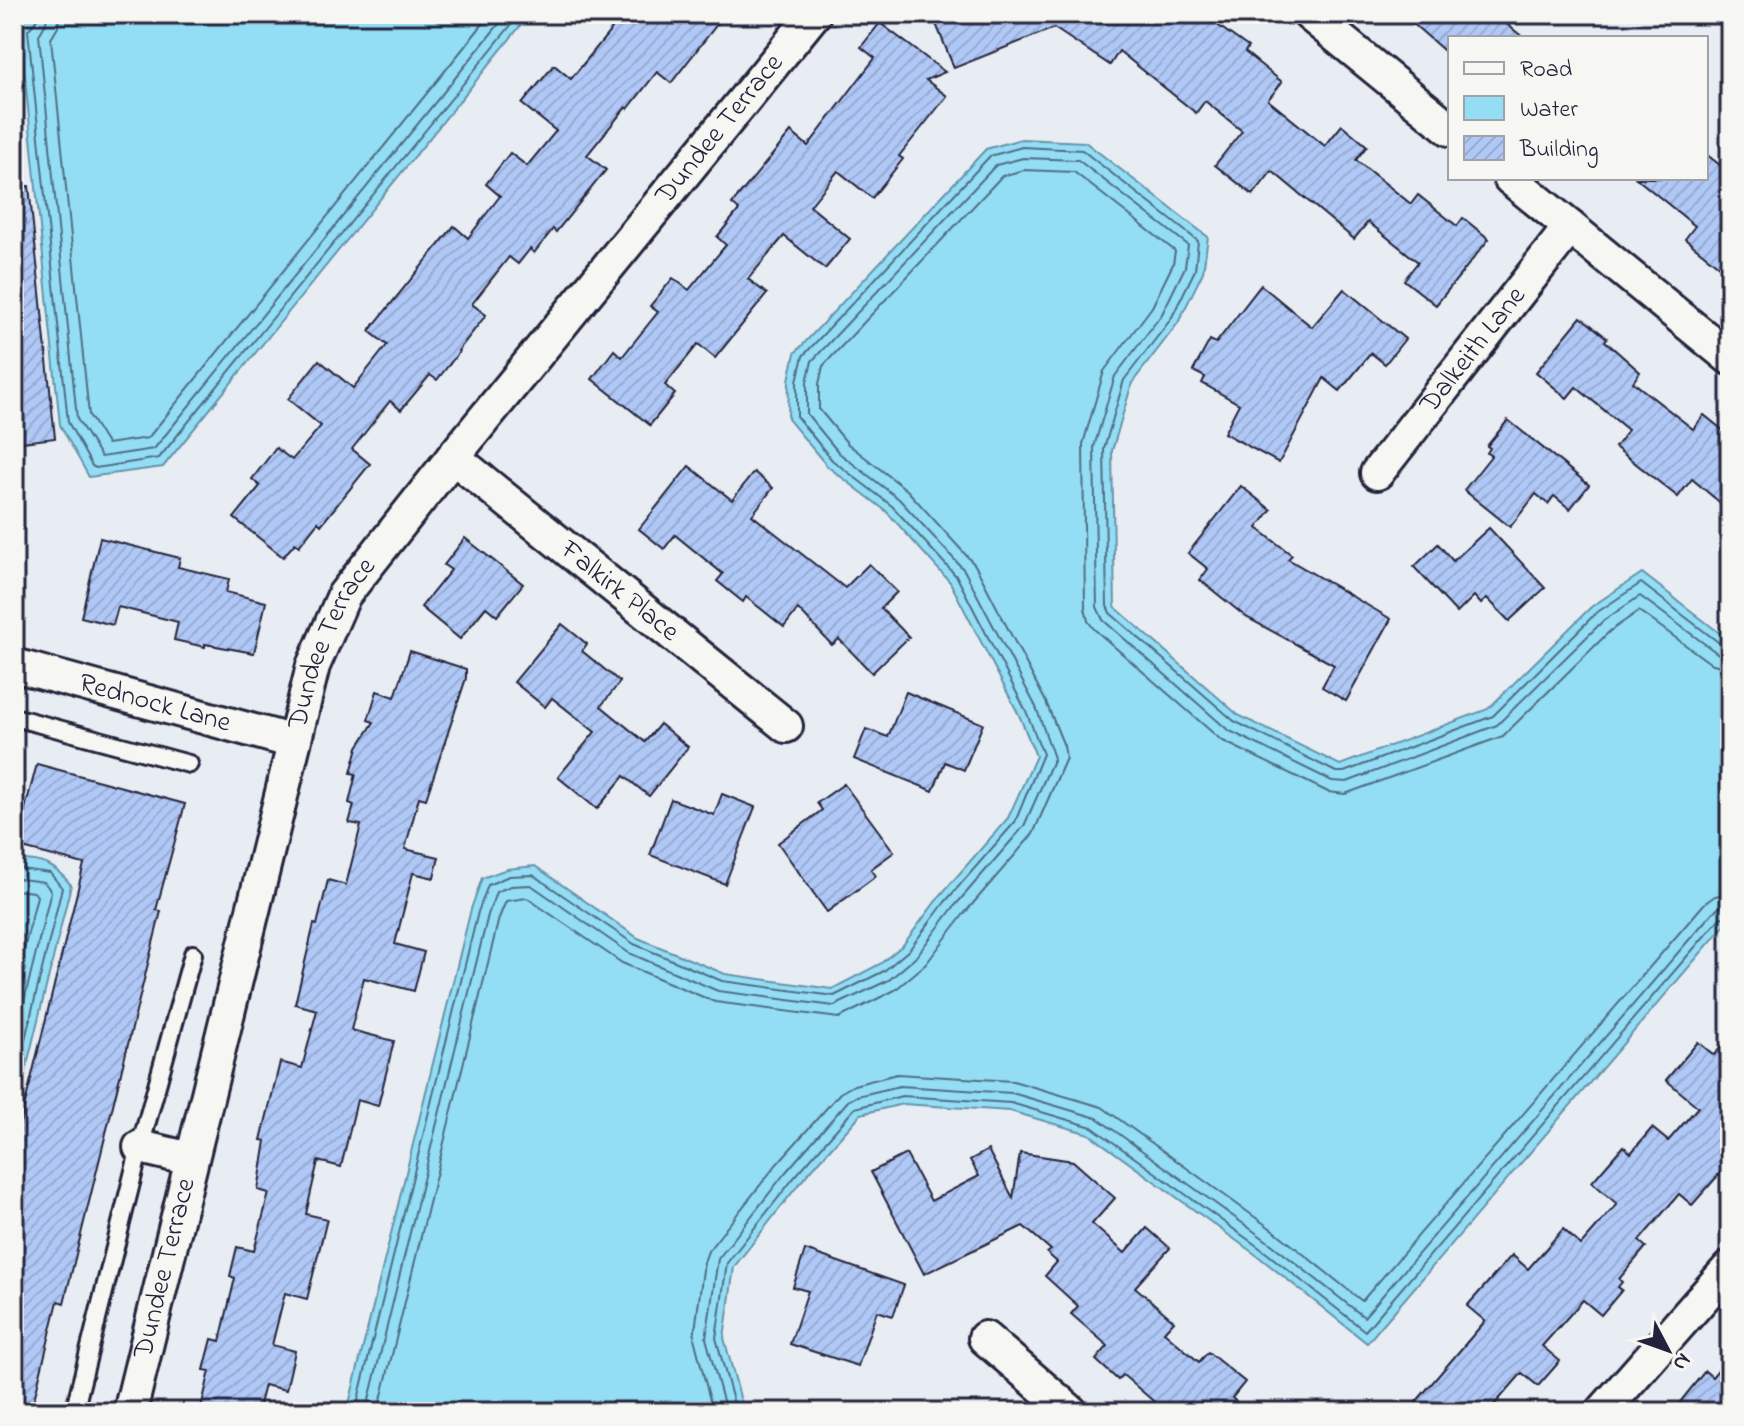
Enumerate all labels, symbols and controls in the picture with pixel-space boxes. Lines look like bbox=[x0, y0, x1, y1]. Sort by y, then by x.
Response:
legend bbox=[1448, 36, 1708, 180]
street label: Dundee Terrace bbox=[645, 45, 794, 215]
text: Road bbox=[1520, 53, 1573, 88]
text: Water bbox=[1520, 93, 1578, 128]
text: Building bbox=[1519, 133, 1599, 168]
street label: Dalkeith Lane bbox=[1410, 278, 1537, 423]
street label: Falkirk Place bbox=[550, 530, 688, 653]
street label: Dundee Terrace bbox=[278, 549, 387, 734]
street label: Rednock Lane bbox=[74, 663, 236, 744]
street label: Dundee Terrace bbox=[123, 1173, 207, 1364]
north arrow bbox=[1628, 1310, 1708, 1390]
text: N bbox=[1664, 1345, 1698, 1377]

